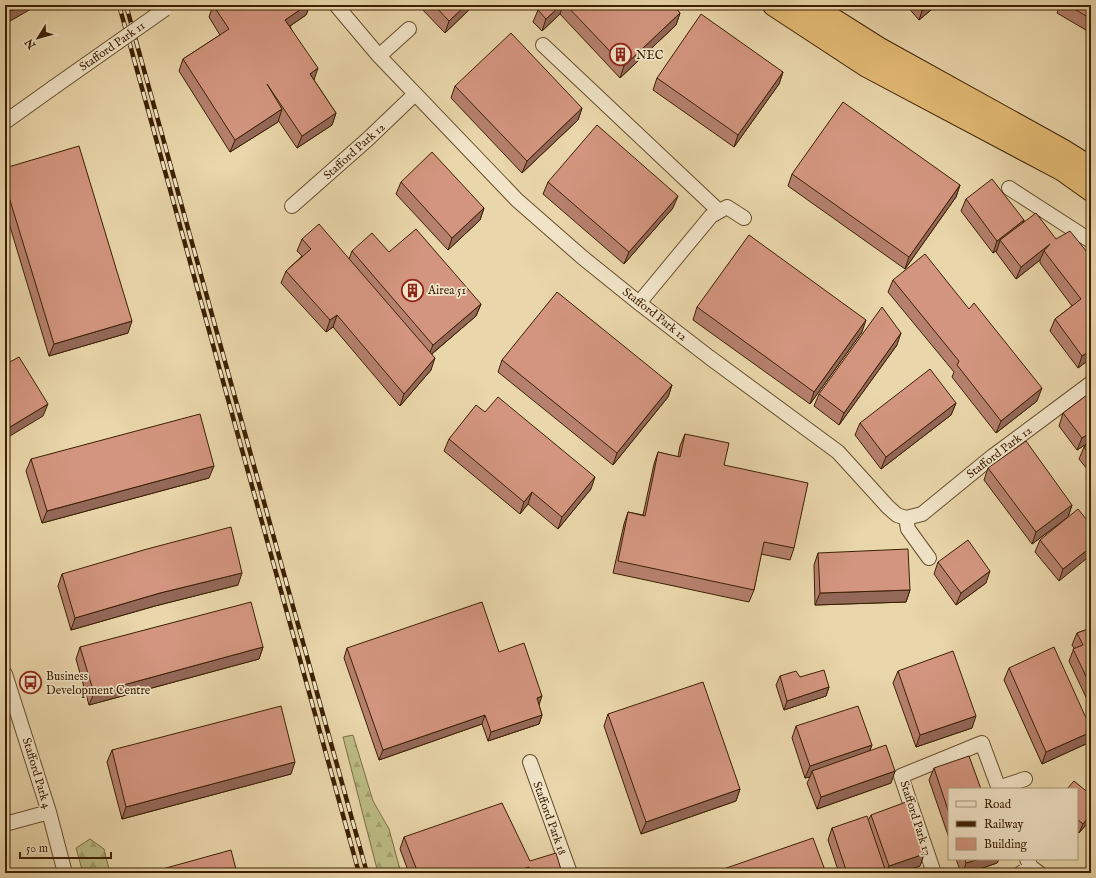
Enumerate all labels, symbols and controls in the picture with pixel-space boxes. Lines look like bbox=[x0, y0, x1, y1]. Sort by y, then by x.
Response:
north arrow bbox=[18, 18, 58, 58]
street label: Stafford Park 11 bbox=[77, 18, 148, 75]
text: N bbox=[22, 35, 40, 52]
building icon: NEC bbox=[608, 42, 634, 68]
place label: NEC bbox=[636, 48, 664, 63]
street label: Stafford Park 12 bbox=[320, 119, 389, 183]
building icon: Airea 51 bbox=[400, 277, 426, 303]
place label: Airea 51 bbox=[427, 283, 466, 298]
street label: Stafford Park 12 bbox=[619, 284, 690, 345]
street label: Stafford Park 12 bbox=[964, 423, 1035, 482]
place label: Business Development Centre bbox=[46, 669, 151, 699]
bus stop icon: Business Development Centre bbox=[17, 670, 43, 696]
street label: Stafford Park 4 bbox=[19, 736, 55, 811]
street label: Stafford Park 18 bbox=[529, 779, 570, 857]
street label: Stafford Park 17 bbox=[896, 779, 935, 858]
legend bbox=[948, 788, 1078, 860]
text: Road bbox=[984, 797, 1012, 812]
text: Railway bbox=[984, 817, 1023, 832]
scale bar bbox=[20, 834, 111, 860]
text: Building bbox=[984, 837, 1028, 852]
text: 50 m bbox=[26, 841, 48, 856]

